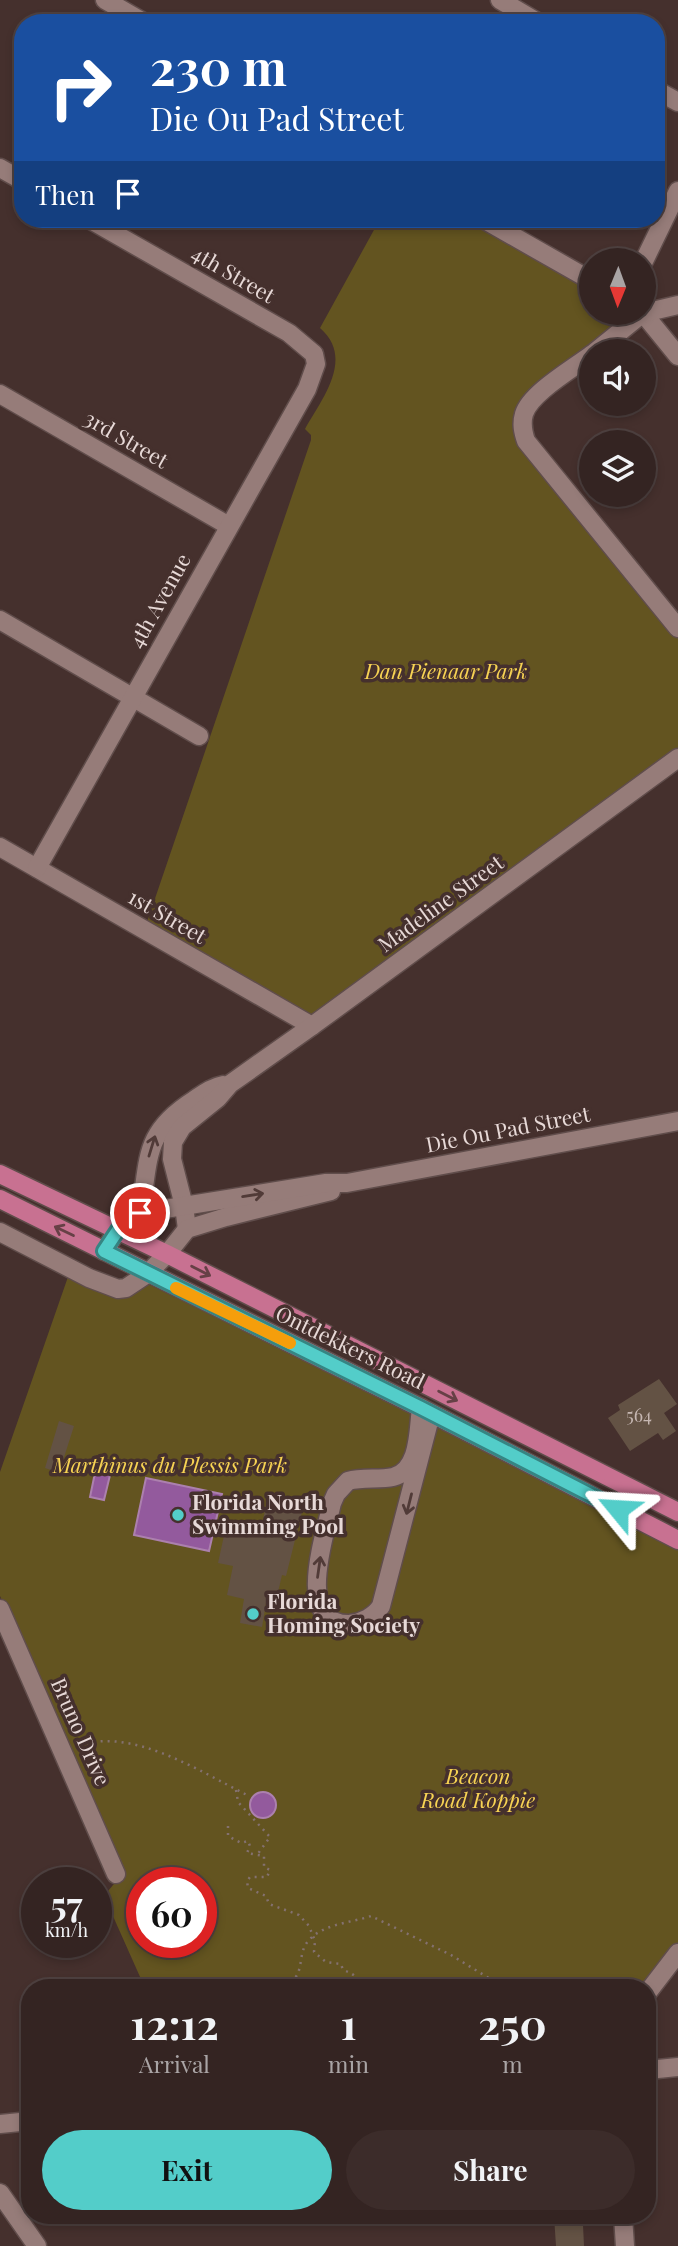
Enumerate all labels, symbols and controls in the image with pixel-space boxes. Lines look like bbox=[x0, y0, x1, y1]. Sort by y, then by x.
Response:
text: 230 m bbox=[150, 33, 287, 98]
icon: right bbox=[35, 42, 126, 133]
text: Die Ou Pad Street bbox=[150, 96, 404, 139]
icon: arrive bbox=[109, 175, 147, 213]
text: Then bbox=[35, 177, 95, 212]
street label: 4th Street bbox=[187, 238, 281, 309]
north arrow bbox=[579, 248, 656, 326]
map controls bbox=[579, 248, 656, 507]
button: sound bbox=[579, 339, 656, 416]
street label: 3rd Street bbox=[80, 403, 174, 474]
button: layers bbox=[579, 430, 656, 507]
street label: 4th Avenue bbox=[121, 548, 196, 652]
park label: Dan Pienaar Park bbox=[364, 656, 528, 684]
street label: Madeline Street bbox=[372, 847, 509, 957]
street label: 1st Street bbox=[124, 882, 213, 949]
street label: Die Ou Pad Street bbox=[423, 1098, 593, 1158]
one-way arrow bbox=[147, 1135, 160, 1157]
pin bbox=[110, 1183, 170, 1243]
one-way arrow bbox=[241, 1188, 263, 1201]
icon: arrive bbox=[121, 1194, 159, 1232]
one-way arrow bbox=[54, 1224, 75, 1238]
one-way arrow bbox=[190, 1264, 211, 1278]
street label: Ontdekkers Road bbox=[272, 1298, 430, 1394]
one-way arrow bbox=[437, 1389, 458, 1403]
house number: 564 bbox=[626, 1403, 652, 1427]
park label: Marthinus du Plessis Park bbox=[52, 1450, 287, 1478]
position arrow bbox=[581, 1472, 655, 1546]
place label: Florida North Swimming Pool bbox=[192, 1487, 345, 1539]
one-way arrow bbox=[402, 1492, 415, 1515]
marker: Florida North Swimming Pool bbox=[170, 1507, 186, 1523]
one-way arrow bbox=[313, 1556, 326, 1579]
place label: Florida Homing Society bbox=[267, 1586, 420, 1638]
marker: Florida Homing Society bbox=[245, 1606, 261, 1622]
street label: Bruno Drive bbox=[46, 1673, 118, 1789]
park label: Beacon Road Koppie bbox=[420, 1761, 535, 1813]
speed limit sign: 60 bbox=[126, 1867, 217, 1958]
text: 57 bbox=[50, 1880, 82, 1927]
text: km/h bbox=[45, 1918, 88, 1942]
text: 12:12 bbox=[130, 1995, 219, 2051]
text: 1 bbox=[340, 1995, 357, 2051]
text: 250 bbox=[478, 1995, 547, 2051]
text: Arrival bbox=[139, 2048, 210, 2079]
text: min bbox=[328, 2048, 369, 2079]
text: m bbox=[502, 2048, 523, 2079]
button: Exit bbox=[42, 2130, 332, 2210]
button: Share bbox=[346, 2130, 635, 2210]

